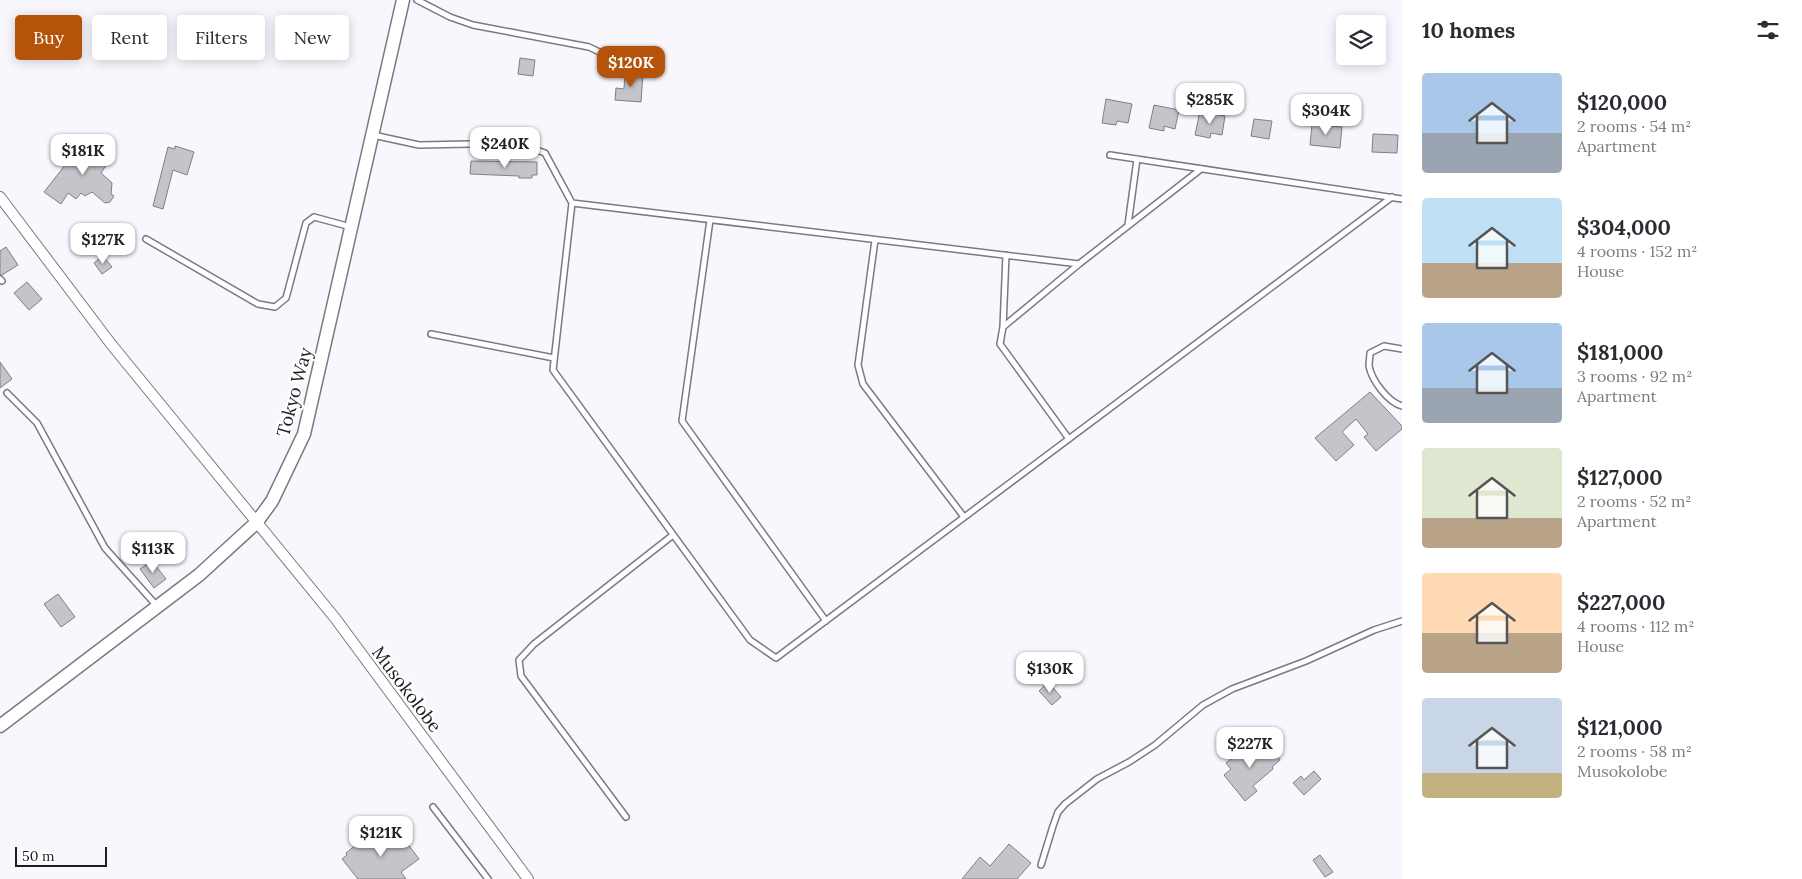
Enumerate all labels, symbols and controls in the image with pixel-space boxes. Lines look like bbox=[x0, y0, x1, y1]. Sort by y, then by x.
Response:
chip: Buy bbox=[15, 15, 82, 60]
chip: Rent bbox=[92, 15, 167, 60]
chip: Filters bbox=[177, 15, 265, 60]
chip: New bbox=[275, 15, 349, 60]
map controls bbox=[1336, 15, 1386, 65]
button: layers bbox=[1336, 15, 1386, 65]
icon: filters bbox=[1754, 16, 1782, 44]
text: 10 homes bbox=[1422, 17, 1515, 44]
pin: $120K bbox=[596, 46, 666, 88]
text: $120K bbox=[608, 52, 654, 72]
pin: $285K bbox=[1175, 82, 1245, 125]
text: $285K bbox=[1186, 89, 1234, 109]
text: $120,000 bbox=[1577, 89, 1667, 116]
icon: home bbox=[1462, 93, 1522, 153]
pin: $304K bbox=[1291, 94, 1361, 136]
text: $304K bbox=[1302, 100, 1350, 120]
text: 2 rooms · 54 m² bbox=[1577, 116, 1692, 136]
pin: $240K bbox=[470, 126, 540, 169]
text: $240K bbox=[481, 133, 529, 153]
pin: $181K bbox=[48, 134, 118, 176]
text: Apartment bbox=[1577, 136, 1657, 156]
text: $181K bbox=[62, 140, 104, 160]
text: $304,000 bbox=[1577, 214, 1671, 241]
icon: home bbox=[1462, 218, 1522, 278]
pin: $127K bbox=[68, 222, 138, 265]
text: $127K bbox=[81, 229, 125, 249]
text: 4 rooms · 152 m² bbox=[1577, 241, 1697, 261]
text: House bbox=[1577, 261, 1624, 281]
text: $181,000 bbox=[1577, 339, 1663, 366]
icon: home bbox=[1462, 343, 1522, 403]
street label: Tokyo Way bbox=[271, 344, 317, 439]
text: 3 rooms · 92 m² bbox=[1577, 366, 1692, 386]
text: Apartment bbox=[1577, 386, 1657, 406]
text: $127,000 bbox=[1577, 464, 1663, 491]
icon: home bbox=[1462, 468, 1522, 528]
text: 2 rooms · 52 m² bbox=[1577, 491, 1691, 511]
text: Apartment bbox=[1577, 511, 1657, 531]
pin: $113K bbox=[118, 532, 188, 574]
text: $113K bbox=[132, 538, 174, 558]
text: $227,000 bbox=[1577, 589, 1665, 616]
icon: home bbox=[1462, 593, 1522, 653]
text: 4 rooms · 112 m² bbox=[1577, 616, 1694, 636]
text: House bbox=[1577, 636, 1624, 656]
street label: Musokolobe bbox=[367, 641, 447, 737]
pin: $130K bbox=[1015, 652, 1085, 694]
text: $130K bbox=[1027, 658, 1073, 678]
text: $121,000 bbox=[1577, 714, 1663, 741]
icon: home bbox=[1462, 718, 1522, 778]
pin: $227K bbox=[1215, 726, 1285, 769]
text: $227K bbox=[1227, 733, 1273, 753]
text: 2 rooms · 58 m² bbox=[1577, 741, 1692, 761]
text: Musokolobe bbox=[1577, 761, 1668, 781]
pin: $121K bbox=[346, 816, 416, 858]
text: $121K bbox=[360, 822, 402, 842]
scale bar bbox=[15, 844, 108, 867]
text: 50 m bbox=[22, 847, 55, 865]

